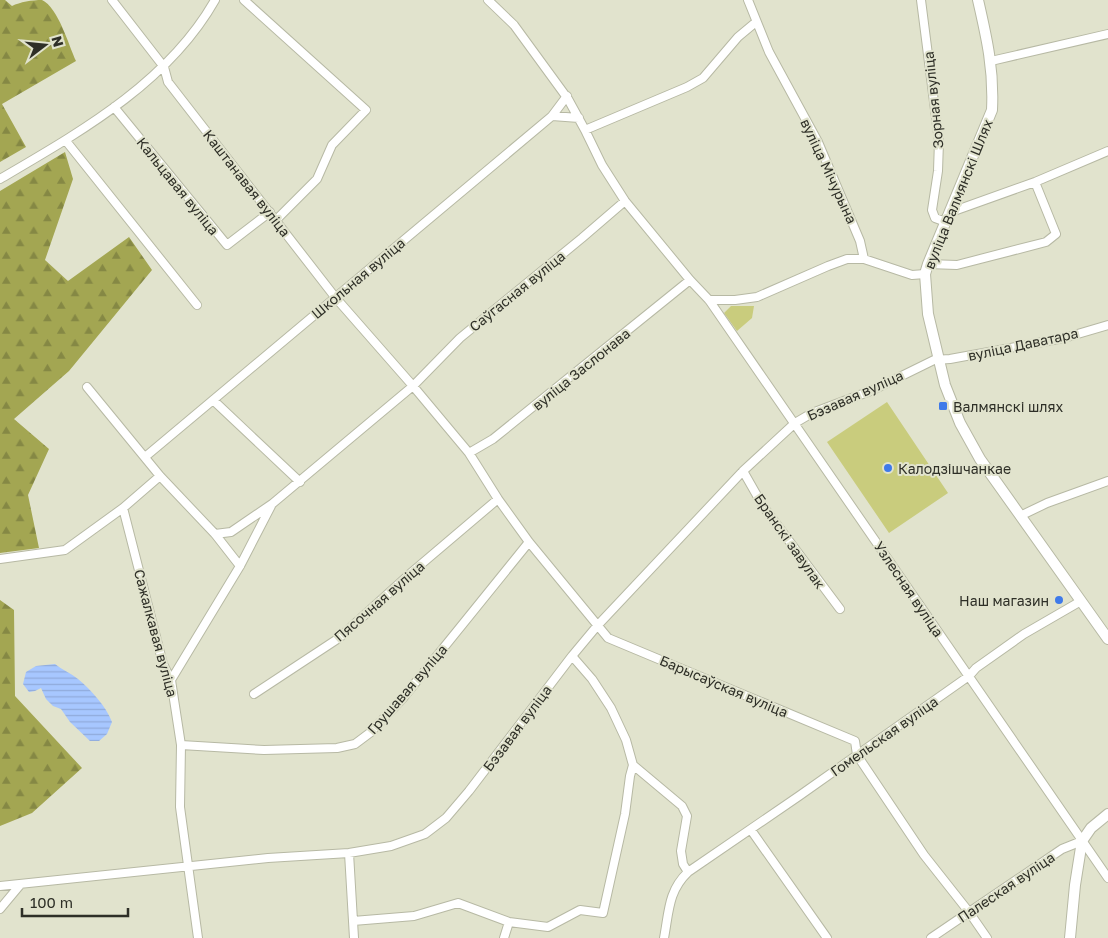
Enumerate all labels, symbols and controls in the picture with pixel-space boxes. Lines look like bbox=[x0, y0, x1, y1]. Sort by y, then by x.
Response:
north arrow bbox=[20, 20, 70, 70]
text: N bbox=[48, 34, 68, 49]
street label: Зорная вуліца bbox=[919, 50, 947, 150]
street label: вуліца Мічурына bbox=[797, 116, 861, 226]
street label: вуліца Валмянскі Шлях bbox=[920, 116, 996, 271]
street label: Каштанавая вуліца bbox=[200, 126, 294, 240]
street label: Кальцавая вуліца bbox=[133, 134, 223, 238]
street label: Школьная вуліца bbox=[308, 234, 408, 322]
street label: Саўгасная вуліца bbox=[466, 247, 568, 335]
street label: вуліца Заслонава bbox=[529, 324, 633, 414]
street label: вуліца Даватара bbox=[966, 324, 1080, 364]
street label: Бэзавая вуліца bbox=[804, 366, 906, 424]
place label: Валмянскі шлях bbox=[953, 398, 1064, 415]
marker: Валмянскі шлях bbox=[937, 400, 949, 412]
place label: Калодзішчанкае bbox=[898, 460, 1011, 477]
marker: Калодзішчанкае bbox=[882, 462, 894, 474]
street label: Бранскі завулак bbox=[751, 490, 829, 592]
street label: Узлесная вуліца bbox=[871, 538, 947, 640]
street label: Пясочная вуліца bbox=[330, 557, 428, 645]
street label: Сажалкавая вуліца bbox=[131, 567, 181, 699]
place label: Наш магазин bbox=[959, 592, 1049, 609]
marker: Наш магазин bbox=[1053, 594, 1065, 606]
street label: Грушавая вуліца bbox=[364, 641, 450, 737]
street label: Барысаўская вуліца bbox=[657, 651, 791, 721]
street label: Бэзавая вуліца bbox=[479, 682, 555, 774]
street label: Гомельская вуліца bbox=[827, 693, 941, 779]
street label: Палеская вуліца bbox=[954, 848, 1058, 926]
scale bar bbox=[22, 886, 129, 918]
text: 100 m bbox=[30, 893, 73, 911]

